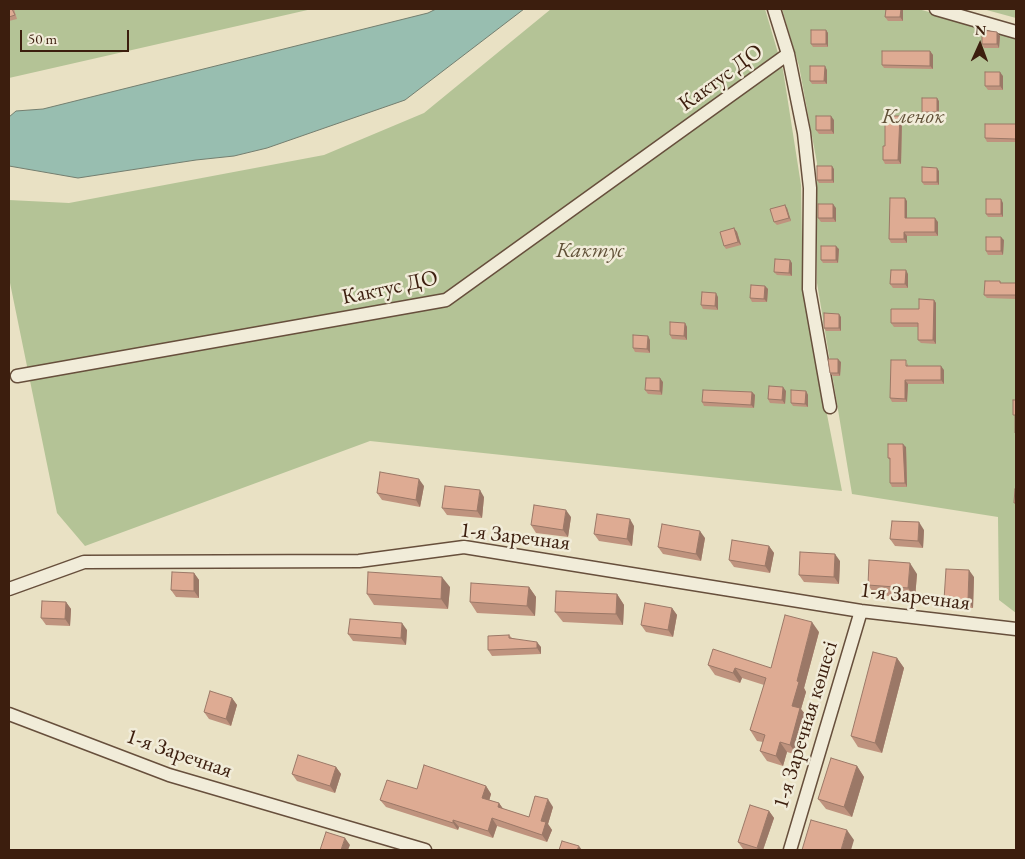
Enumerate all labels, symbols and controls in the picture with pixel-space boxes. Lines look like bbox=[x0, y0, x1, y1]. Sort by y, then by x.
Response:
scale bar bbox=[22, 20, 131, 52]
north arrow bbox=[955, 20, 1005, 70]
text: N bbox=[975, 21, 986, 39]
text: 50 m bbox=[28, 29, 57, 48]
street label: Кактус ДО bbox=[674, 39, 768, 117]
park label: Кленок bbox=[882, 104, 944, 130]
park label: Кактус bbox=[556, 238, 624, 264]
street label: Кактус ДО bbox=[340, 265, 440, 311]
street label: 1-я Заречная bbox=[458, 517, 572, 557]
street label: 1-я Заречная bbox=[858, 577, 972, 617]
street label: 1-я Заречная көшесі bbox=[768, 638, 844, 812]
street label: 1-я Заречная bbox=[122, 723, 236, 785]

